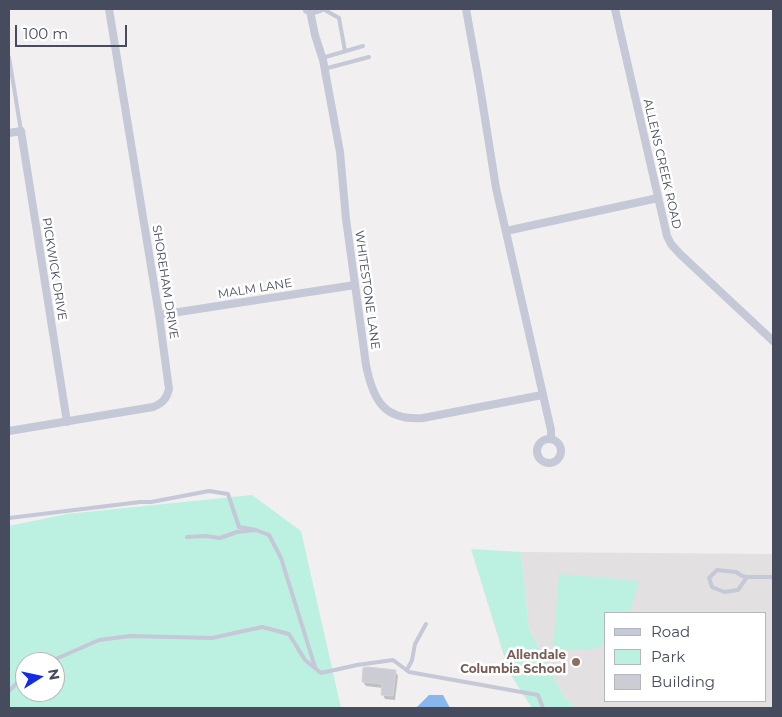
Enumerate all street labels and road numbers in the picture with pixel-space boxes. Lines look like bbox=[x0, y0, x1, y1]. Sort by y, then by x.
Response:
street label: ALLENS CREEK ROAD bbox=[640, 98, 684, 230]
street label: PICKWICK DRIVE bbox=[39, 217, 69, 321]
street label: SHOREHAM DRIVE bbox=[149, 224, 181, 340]
street label: WHITESTONE LANE bbox=[352, 230, 382, 350]
street label: MALM LANE bbox=[217, 276, 293, 302]

